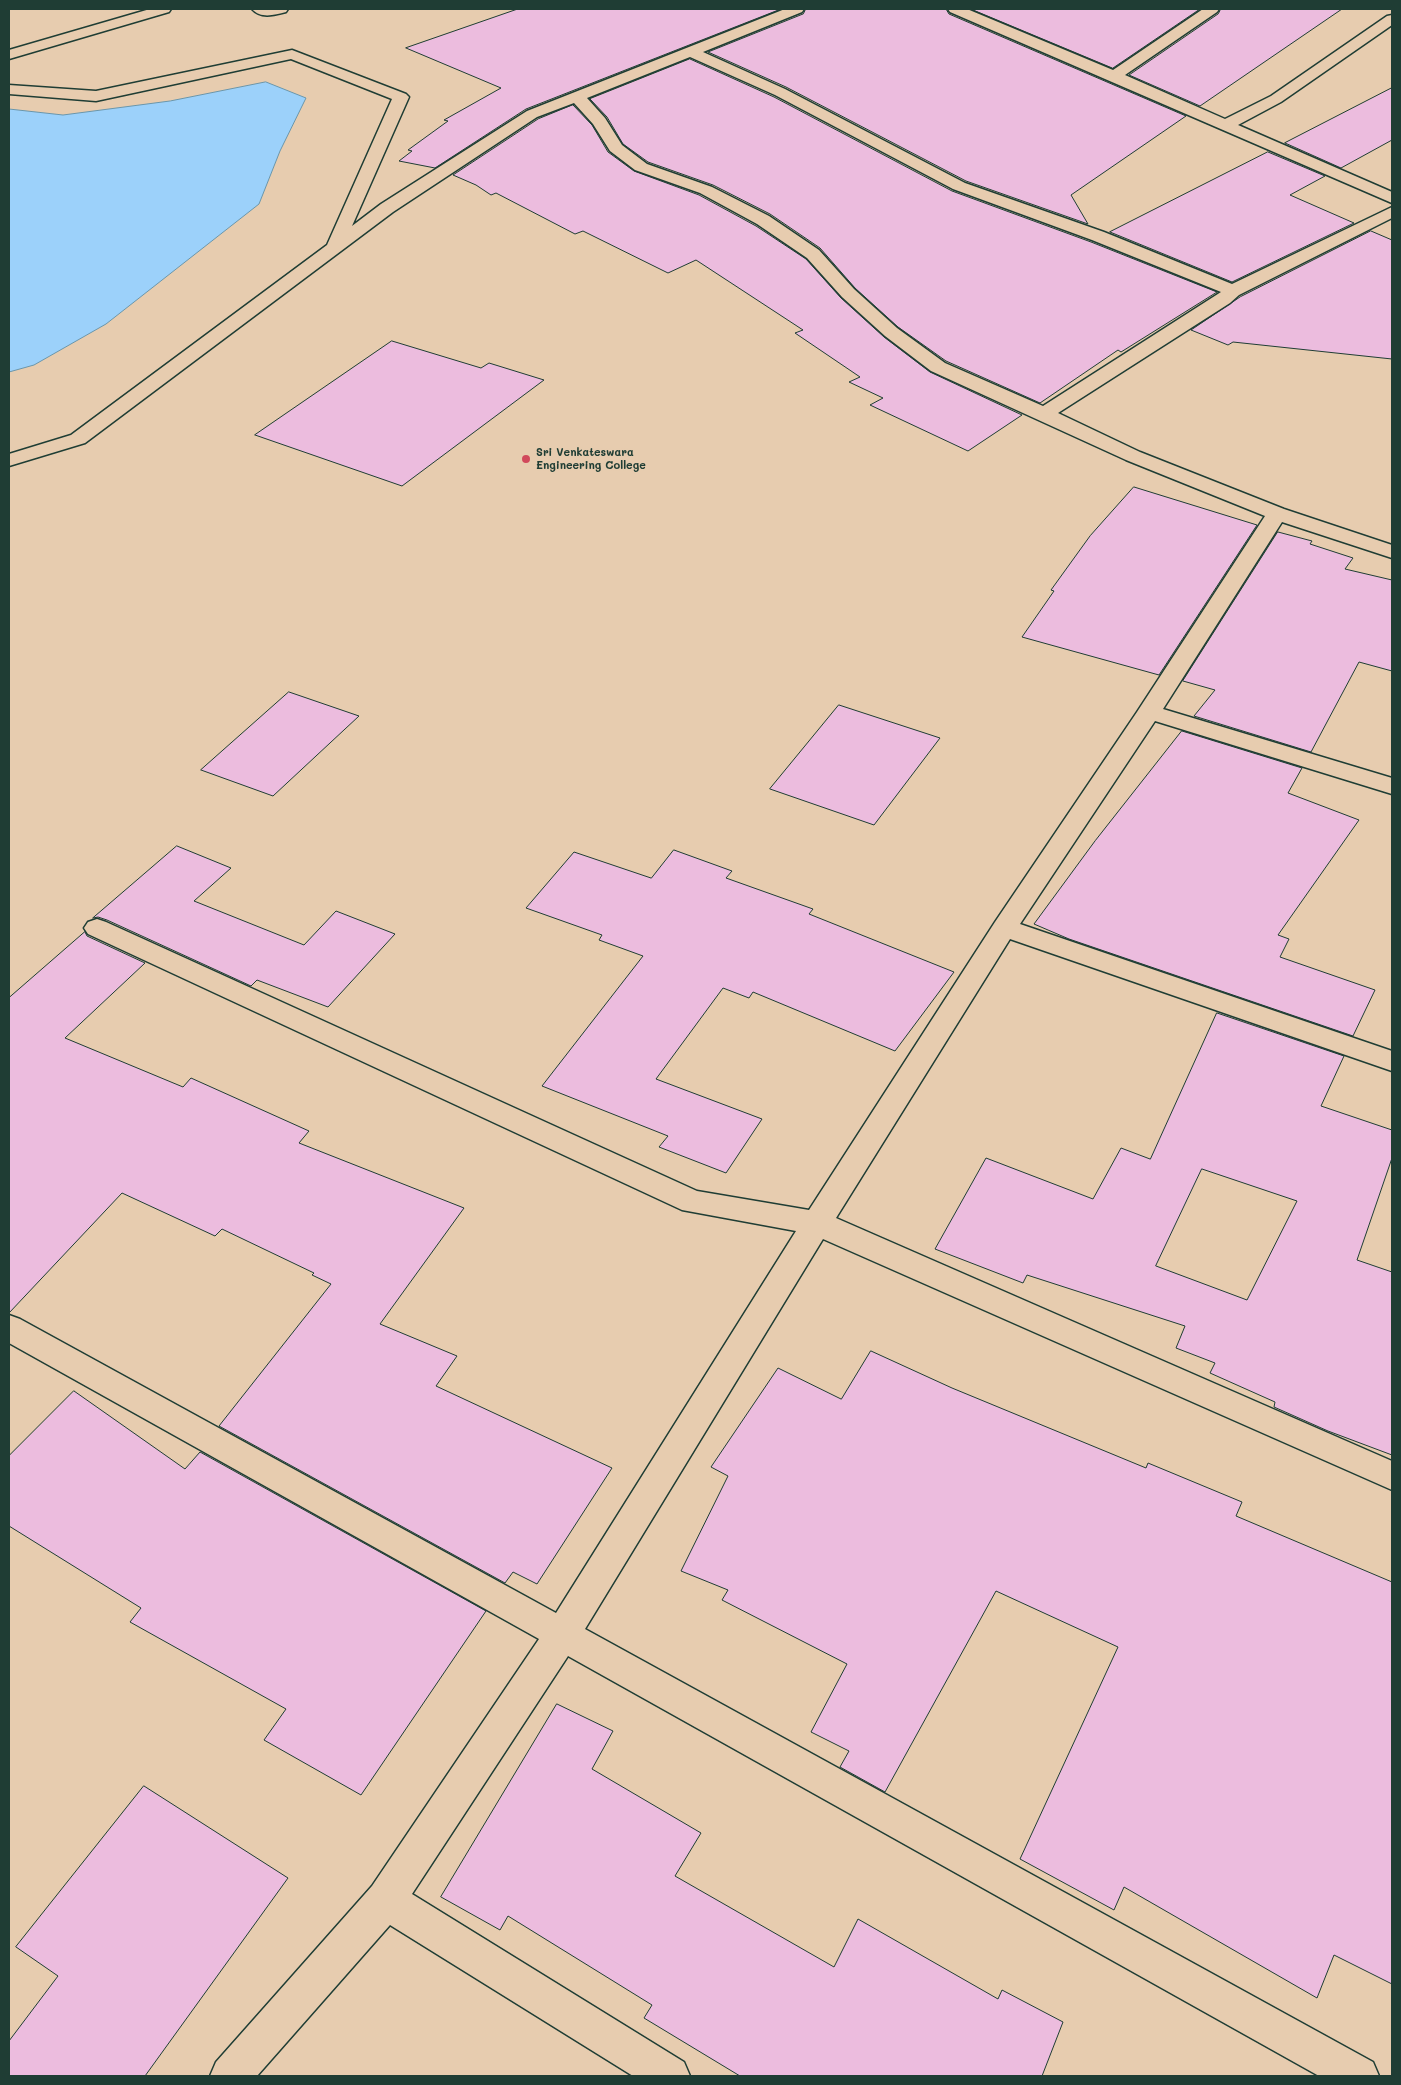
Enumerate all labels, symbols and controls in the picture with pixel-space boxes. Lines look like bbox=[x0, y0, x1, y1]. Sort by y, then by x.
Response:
place label: Sri Venkateswara Engineering College bbox=[536, 446, 646, 472]
marker: Sri Venkateswara Engineering College bbox=[520, 453, 532, 465]

